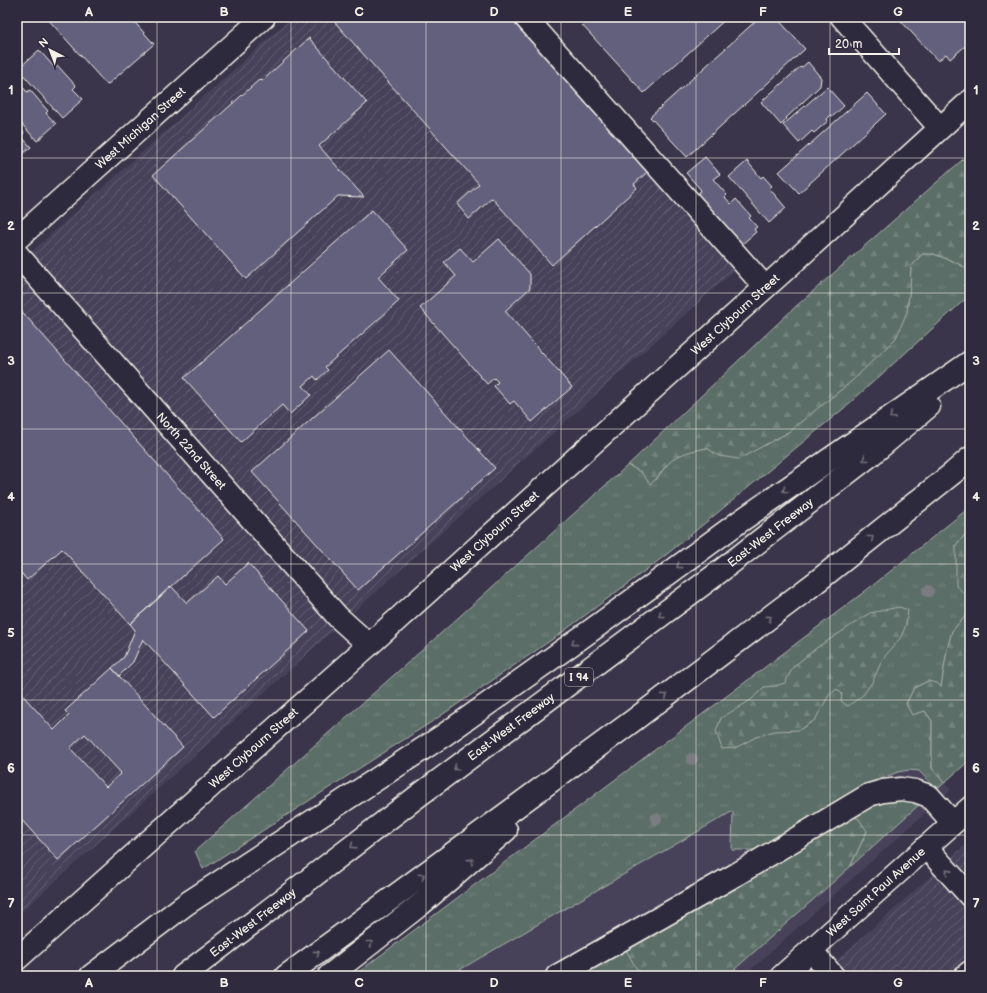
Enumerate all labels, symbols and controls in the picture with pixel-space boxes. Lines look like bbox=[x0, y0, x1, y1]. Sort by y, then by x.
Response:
text: A bbox=[84, 4, 93, 20]
text: B bbox=[219, 4, 229, 20]
text: C bbox=[354, 4, 364, 20]
text: D bbox=[489, 4, 499, 20]
text: E bbox=[624, 4, 633, 20]
text: F bbox=[759, 4, 767, 20]
text: G bbox=[893, 4, 903, 20]
north arrow bbox=[30, 30, 70, 70]
scale bar bbox=[829, 30, 899, 56]
text: N bbox=[36, 35, 51, 51]
text: 20 m bbox=[835, 37, 862, 52]
text: 1 bbox=[8, 82, 14, 98]
text: 1 bbox=[973, 82, 979, 98]
street label: West Michigan Street bbox=[93, 84, 189, 173]
text: 2 bbox=[7, 218, 15, 234]
text: 2 bbox=[972, 218, 980, 234]
street label: West Clybourn Street bbox=[688, 271, 783, 359]
text: 3 bbox=[7, 353, 15, 369]
text: 3 bbox=[972, 353, 980, 369]
street label: North 22nd Street bbox=[153, 410, 229, 493]
one-way arrow bbox=[889, 412, 896, 419]
one-way arrow bbox=[862, 455, 869, 462]
one-way arrow bbox=[782, 485, 789, 493]
street label: West Clybourn Street bbox=[448, 488, 543, 576]
text: 4 bbox=[7, 489, 15, 505]
text: 4 bbox=[972, 489, 980, 505]
street label: East-West Freeway bbox=[725, 495, 817, 571]
one-way arrow bbox=[867, 536, 874, 543]
one-way arrow bbox=[677, 561, 684, 568]
one-way arrow bbox=[659, 610, 666, 617]
one-way arrow bbox=[764, 616, 771, 623]
text: 5 bbox=[7, 625, 15, 641]
text: 5 bbox=[972, 625, 980, 641]
one-way arrow bbox=[571, 638, 578, 646]
road number: I 94 bbox=[565, 668, 593, 686]
street label: East-West Freeway bbox=[465, 690, 558, 764]
one-way arrow bbox=[660, 694, 667, 701]
street label: West Clybourn Street bbox=[206, 705, 302, 792]
text: 6 bbox=[7, 760, 15, 776]
text: 6 bbox=[972, 760, 980, 776]
one-way arrow bbox=[454, 763, 461, 770]
one-way arrow bbox=[350, 842, 357, 849]
street label: West Saint Paul Avenue bbox=[824, 844, 929, 940]
one-way arrow bbox=[466, 858, 473, 865]
one-way arrow bbox=[946, 869, 953, 876]
one-way arrow bbox=[417, 874, 424, 881]
street label: East-West Freeway bbox=[207, 885, 300, 961]
text: 7 bbox=[7, 896, 15, 912]
text: 7 bbox=[972, 896, 980, 912]
one-way arrow bbox=[366, 941, 373, 948]
one-way arrow bbox=[313, 951, 320, 958]
text: A bbox=[84, 975, 93, 991]
text: B bbox=[219, 975, 229, 991]
text: C bbox=[354, 975, 364, 991]
text: D bbox=[489, 975, 499, 991]
text: E bbox=[624, 975, 633, 991]
text: F bbox=[759, 975, 767, 991]
text: G bbox=[893, 975, 903, 991]

